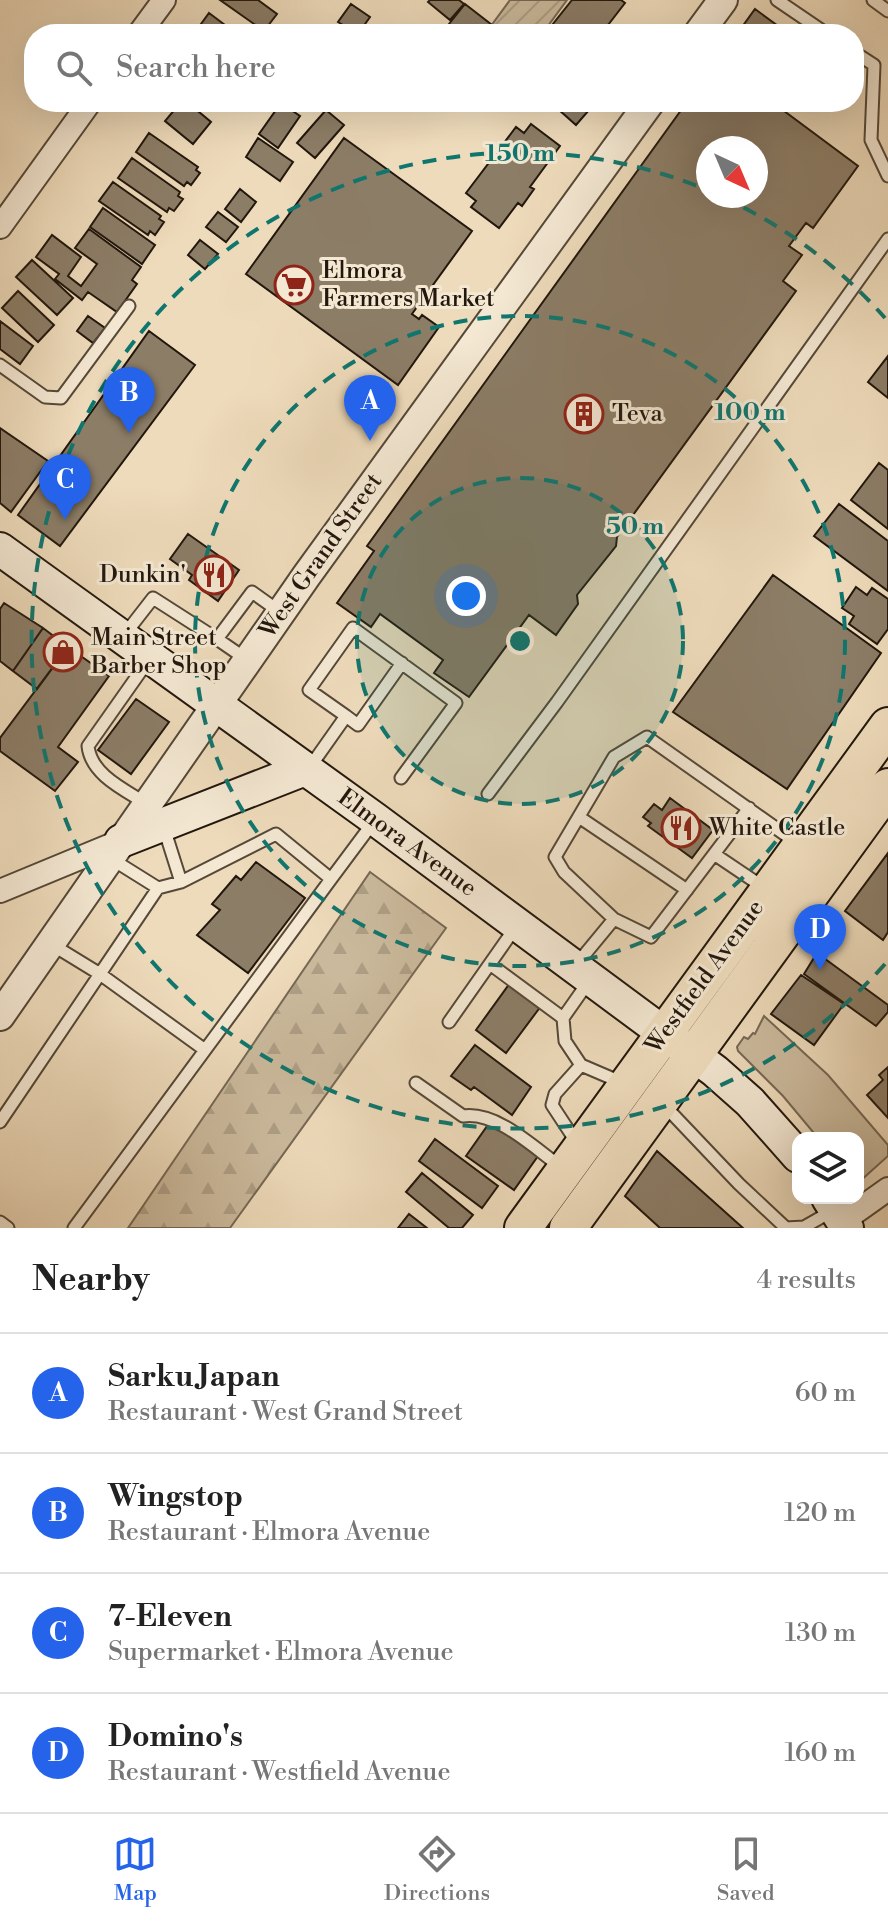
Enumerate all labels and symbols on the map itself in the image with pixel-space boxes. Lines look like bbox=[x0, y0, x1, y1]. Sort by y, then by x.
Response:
north arrow bbox=[696, 136, 768, 208]
text: 150 m bbox=[485, 139, 555, 169]
place label: Elmora Farmers Market bbox=[322, 256, 495, 314]
supermarket icon: Elmora Farmers Market bbox=[273, 264, 315, 306]
pin: B bbox=[103, 367, 155, 433]
pin: A bbox=[344, 375, 396, 441]
building icon: Teva bbox=[563, 393, 605, 435]
text: 100 m bbox=[714, 398, 786, 428]
place label: Teva bbox=[612, 399, 664, 429]
pin: C bbox=[39, 454, 91, 520]
street label: West Grand Street bbox=[252, 467, 389, 645]
text: 50 m bbox=[606, 512, 664, 542]
restaurant icon: Dunkin' bbox=[193, 554, 235, 596]
place label: Dunkin' bbox=[99, 560, 186, 590]
your location bbox=[446, 576, 486, 616]
place label: Main Street Barber Shop bbox=[90, 623, 227, 681]
centre of rings bbox=[506, 627, 534, 655]
shop icon: Main Street Barber Shop bbox=[42, 631, 84, 673]
street label: Elmora Avenue bbox=[332, 782, 482, 904]
restaurant icon: White Castle bbox=[660, 807, 702, 849]
place label: White Castle bbox=[708, 813, 845, 843]
street label: Westfield Avenue bbox=[638, 894, 771, 1061]
pin: D bbox=[794, 904, 846, 970]

